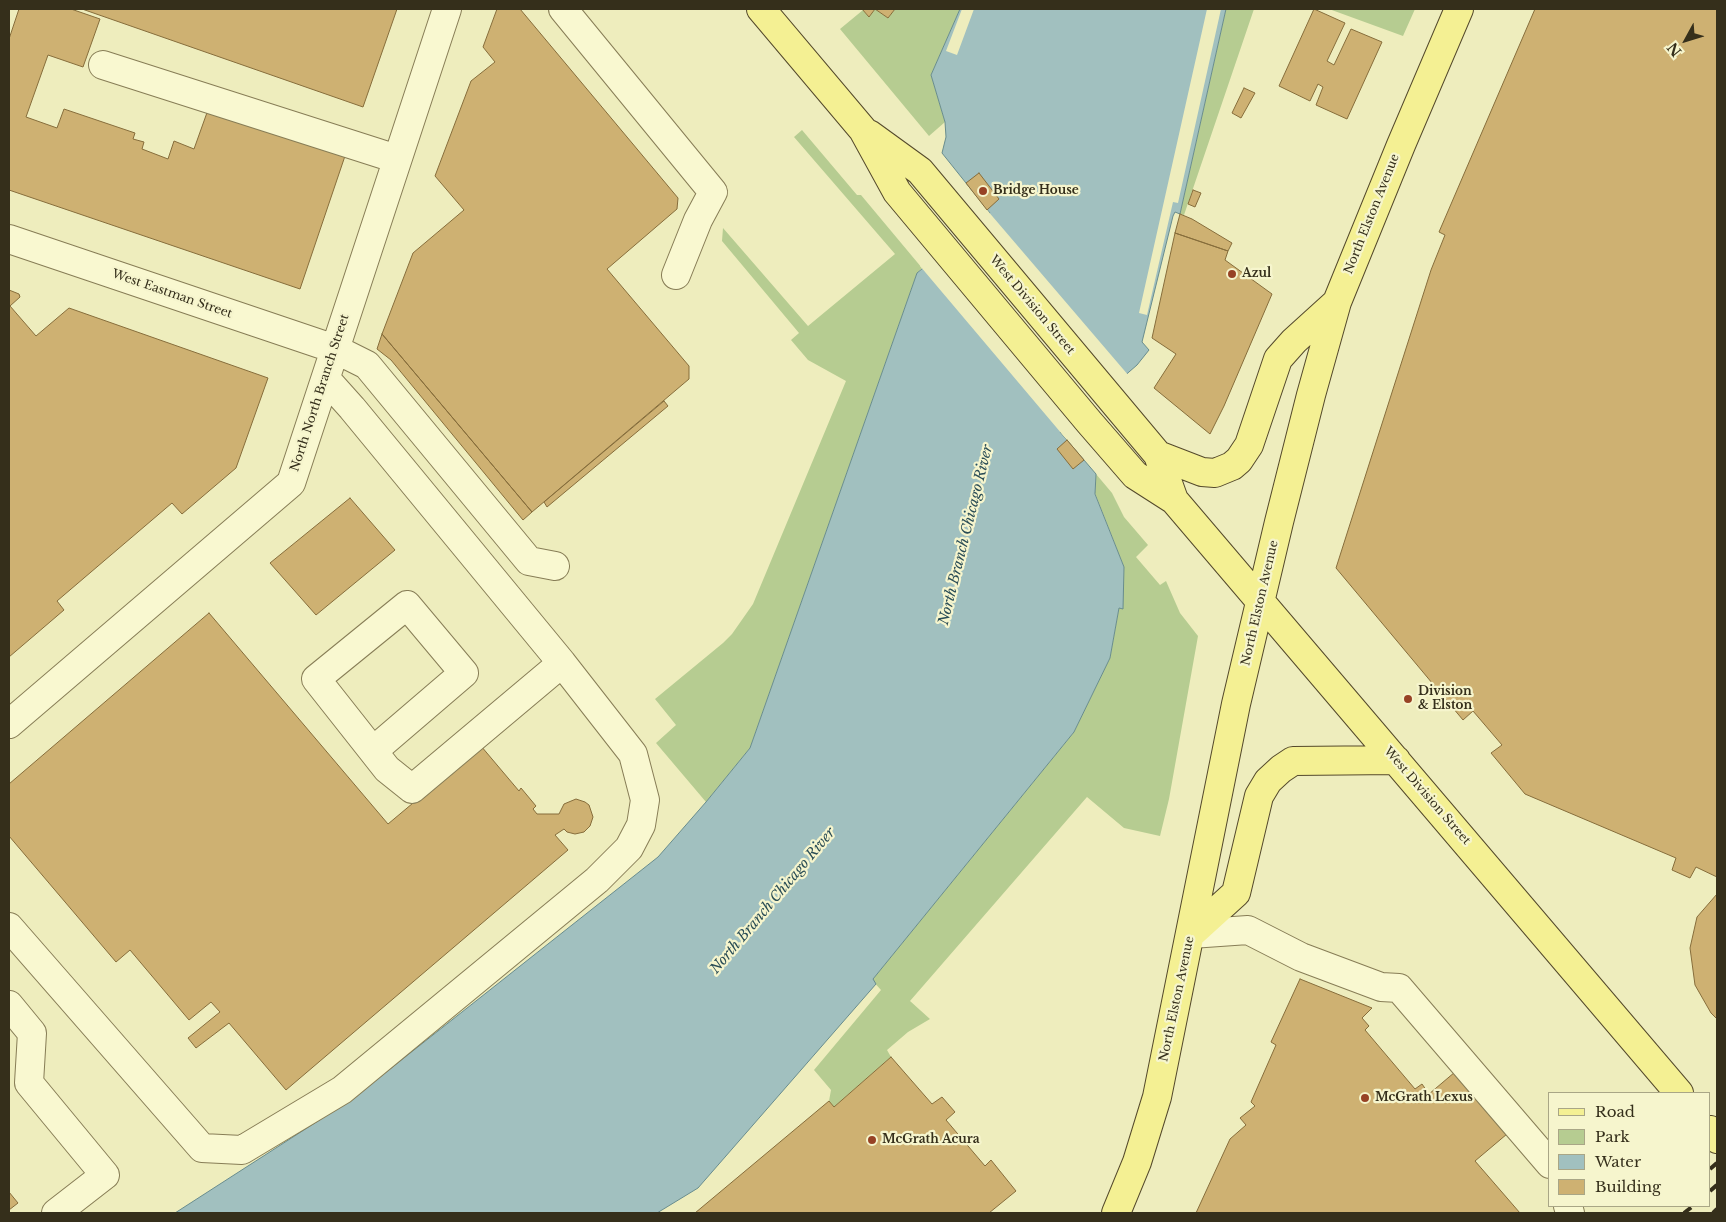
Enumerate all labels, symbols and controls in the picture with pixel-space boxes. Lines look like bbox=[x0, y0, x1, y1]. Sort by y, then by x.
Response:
north arrow bbox=[1661, 15, 1711, 65]
text: N bbox=[1663, 39, 1685, 60]
street label: North Elston Avenue bbox=[1341, 152, 1403, 276]
place label: Bridge House bbox=[993, 184, 1079, 198]
marker: Bridge House bbox=[977, 185, 989, 197]
street label: West Division Street bbox=[986, 253, 1078, 357]
street label: West Eastman Street bbox=[110, 267, 234, 321]
place label: Azul bbox=[1242, 267, 1271, 281]
marker: Azul bbox=[1226, 268, 1238, 280]
street label: North North Branch Street bbox=[288, 313, 352, 473]
water label: North Branch Chicago River bbox=[935, 443, 997, 627]
street label: North Elston Avenue bbox=[1239, 539, 1281, 667]
place label: Division & Elston bbox=[1418, 685, 1472, 713]
marker: Division & Elston bbox=[1402, 693, 1414, 705]
street label: West Division Street bbox=[1381, 744, 1473, 848]
water label: North Branch Chicago River bbox=[707, 825, 839, 977]
street label: North Elston Avenue bbox=[1157, 935, 1197, 1063]
place label: McGrath Lexus bbox=[1375, 1091, 1473, 1105]
marker: McGrath Lexus bbox=[1359, 1092, 1371, 1104]
legend bbox=[1548, 1092, 1711, 1207]
text: Road bbox=[1595, 1102, 1635, 1121]
text: Park bbox=[1595, 1127, 1630, 1146]
place label: McGrath Acura bbox=[882, 1133, 980, 1147]
marker: McGrath Acura bbox=[866, 1134, 878, 1146]
text: Water bbox=[1595, 1152, 1641, 1171]
text: Building bbox=[1595, 1177, 1661, 1196]

